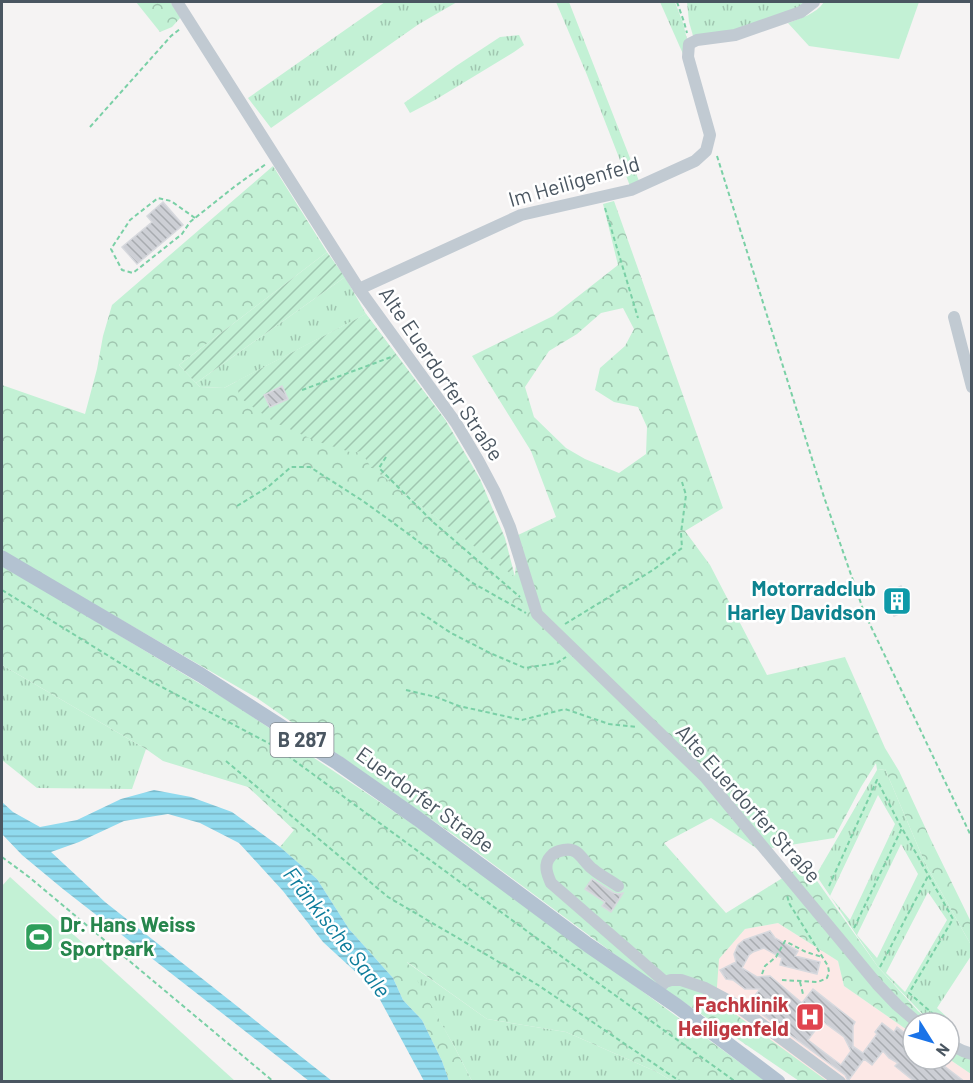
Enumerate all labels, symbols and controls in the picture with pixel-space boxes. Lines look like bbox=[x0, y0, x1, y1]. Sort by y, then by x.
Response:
street label: Im Heiligenfeld bbox=[505, 150, 642, 211]
street label: Alte Euerdorfer Straße bbox=[375, 281, 510, 465]
place label: Motorradclub Harley Davidson bbox=[727, 575, 876, 624]
building icon: Motorradclub Harley Davidson bbox=[881, 585, 913, 617]
street label: Alte Euerdorfer Straße bbox=[671, 719, 827, 887]
road number: B 287 bbox=[270, 723, 334, 757]
street label: Euerdorfer Straße bbox=[352, 740, 500, 857]
water label: Fränkische Saale bbox=[279, 861, 397, 1002]
place label: Dr. Hans Weiss Sportpark bbox=[60, 911, 195, 960]
sports icon: Dr. Hans Weiss Sportpark bbox=[23, 921, 55, 953]
place label: Fachklinik Heiligenfeld bbox=[678, 991, 789, 1040]
hospital icon: Fachklinik Heiligenfeld bbox=[794, 1001, 826, 1033]
north arrow bbox=[901, 1011, 961, 1071]
text: N bbox=[933, 1040, 954, 1060]

